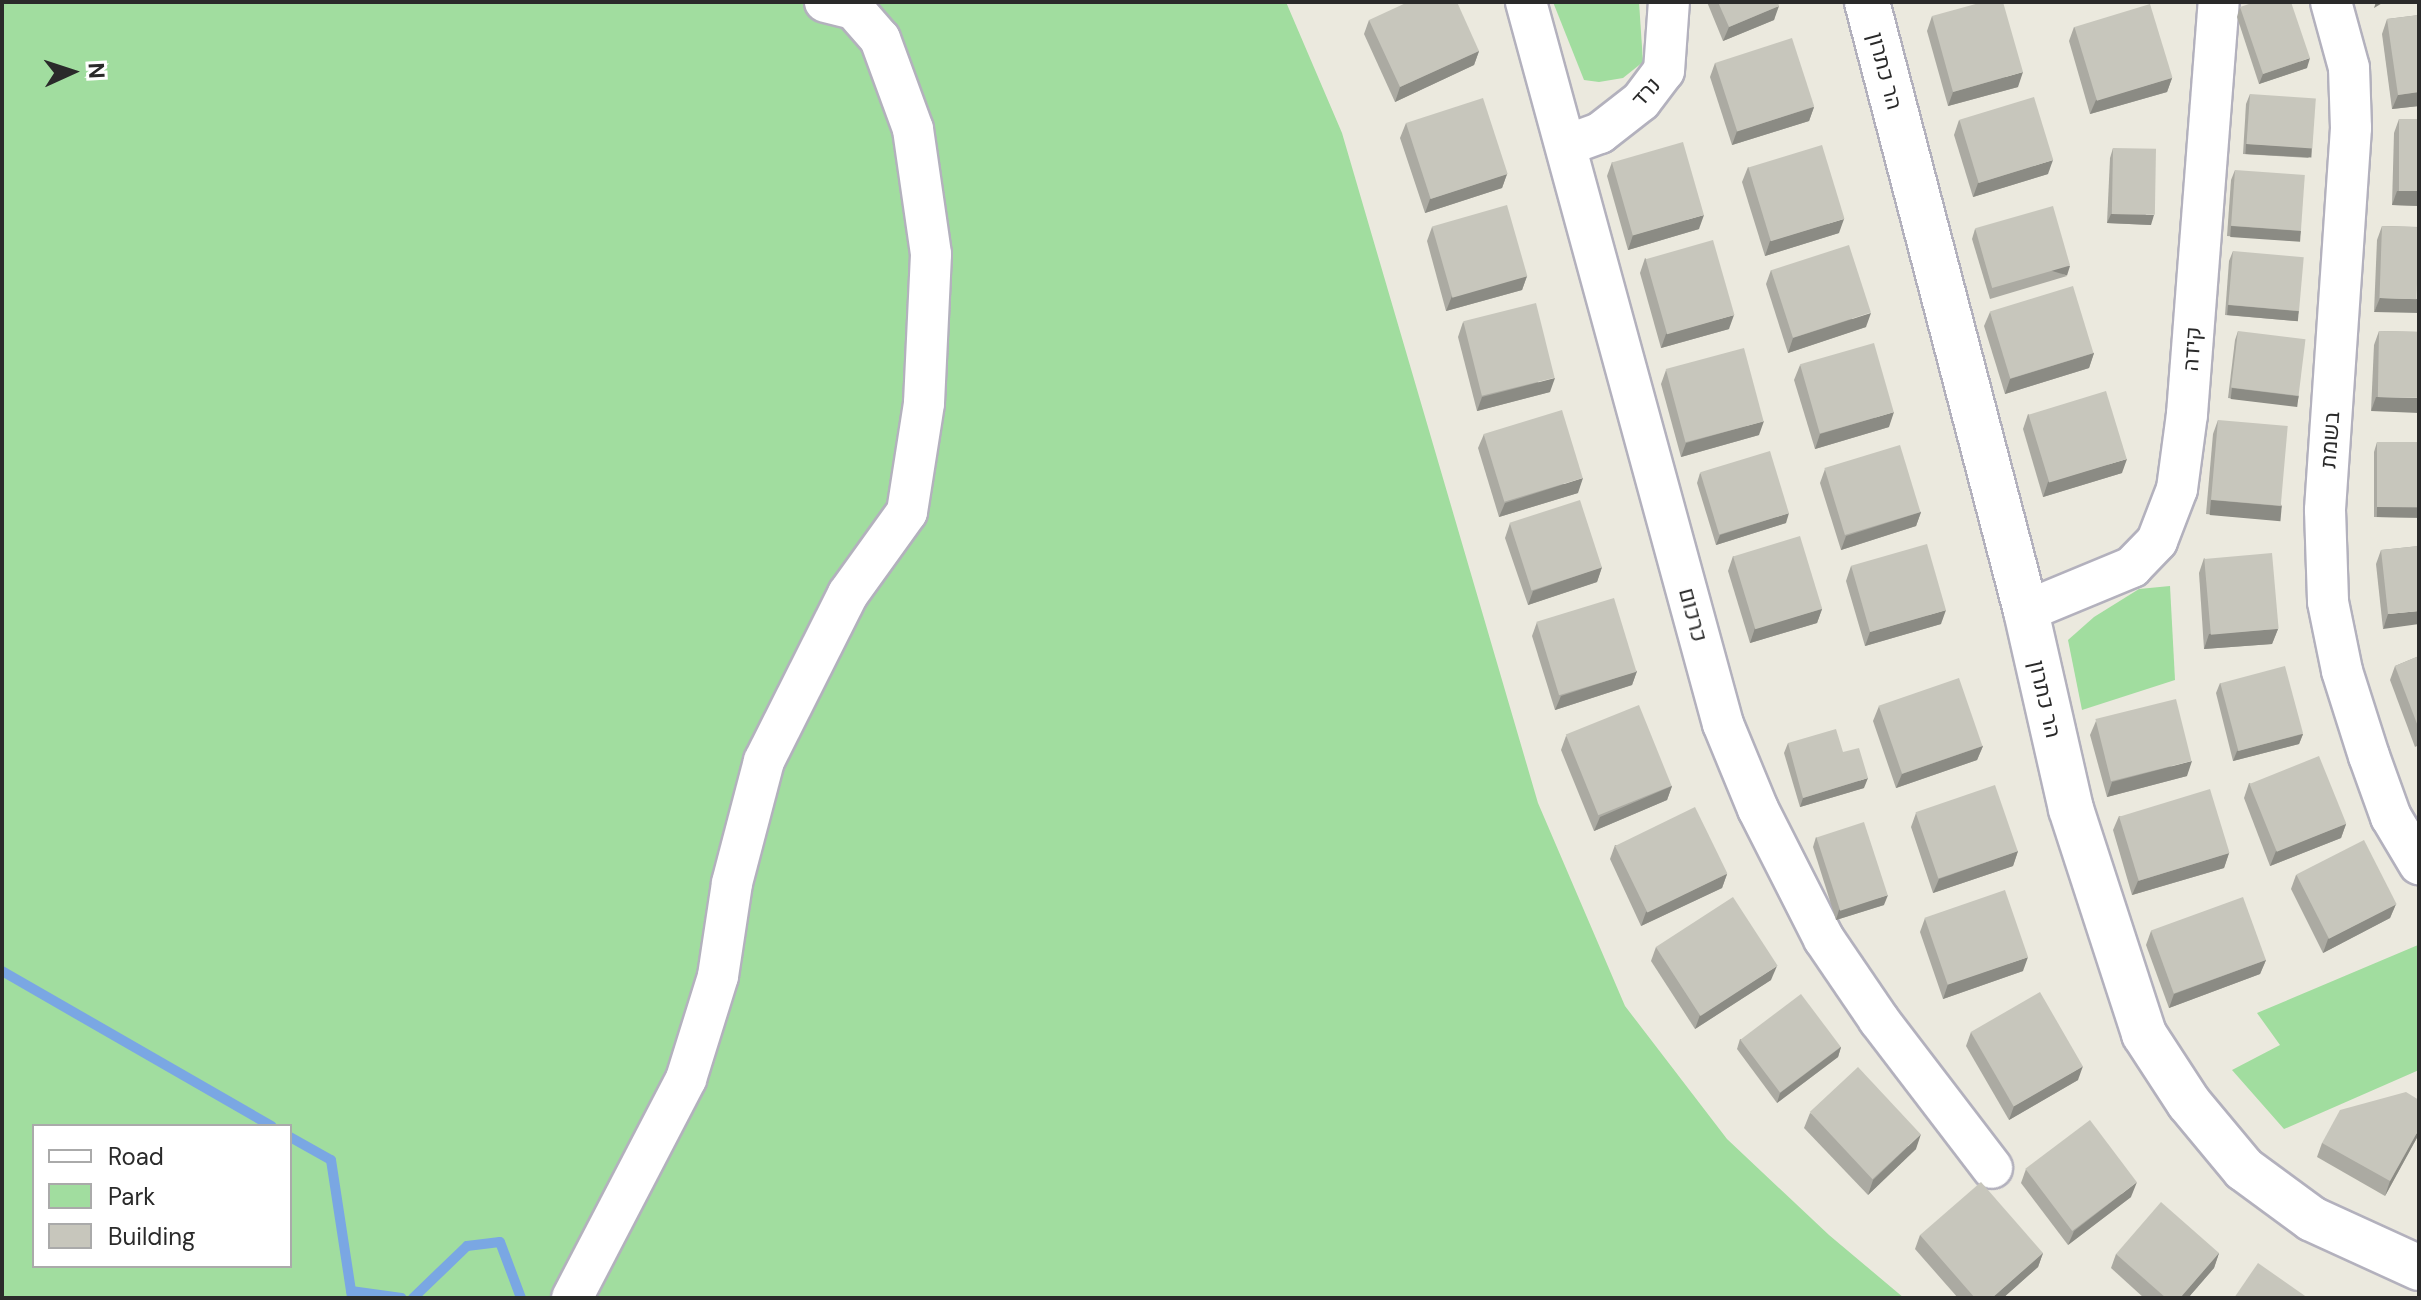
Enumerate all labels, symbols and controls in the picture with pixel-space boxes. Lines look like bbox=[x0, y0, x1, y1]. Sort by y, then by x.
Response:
street label: הר כתרון bbox=[1862, 30, 1908, 112]
north arrow bbox=[32, 32, 112, 112]
text: N bbox=[82, 62, 111, 79]
street label: נרד bbox=[1626, 72, 1666, 112]
street label: קידה bbox=[2177, 326, 2207, 372]
street label: בשמת bbox=[2315, 411, 2345, 469]
street label: כרכום bbox=[1673, 585, 1713, 645]
street label: הר כתרון bbox=[2023, 658, 2067, 740]
legend bbox=[32, 1124, 292, 1268]
text: Road bbox=[108, 1141, 164, 1172]
text: Park bbox=[108, 1181, 155, 1212]
text: Building bbox=[108, 1221, 195, 1252]

